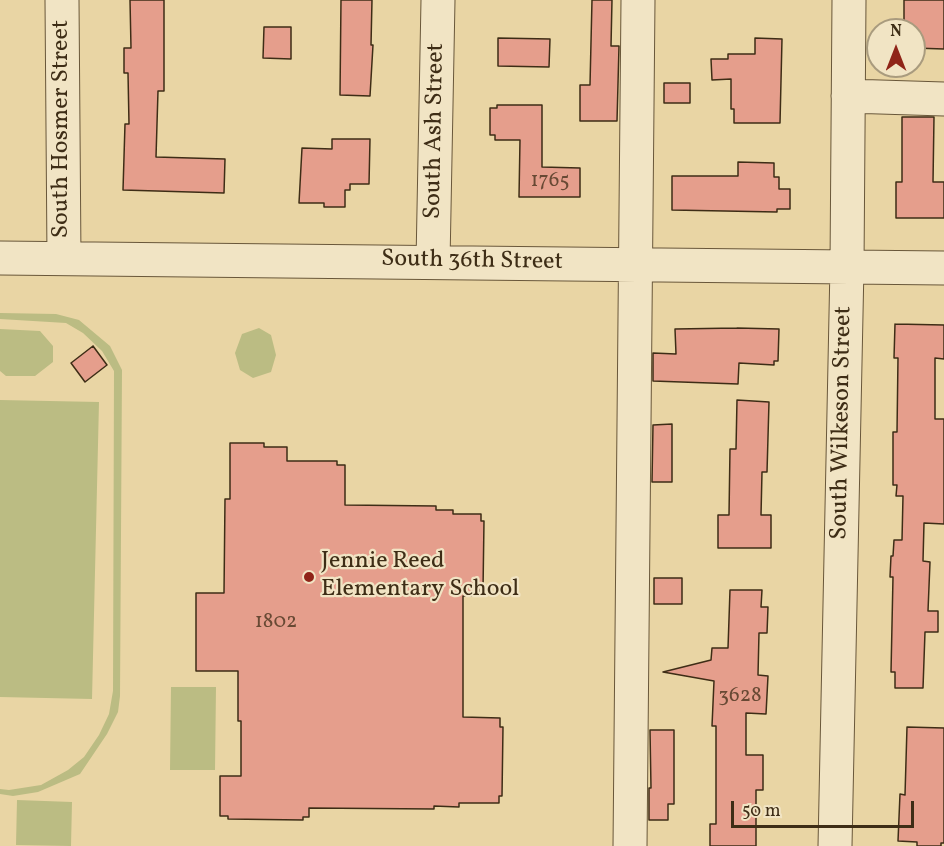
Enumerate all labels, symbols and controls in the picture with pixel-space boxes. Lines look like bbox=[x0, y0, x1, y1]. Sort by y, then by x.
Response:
north arrow bbox=[866, 18, 926, 78]
street label: South Hosmer Street bbox=[49, 20, 77, 238]
text: N bbox=[890, 21, 902, 43]
street label: South Ash Street bbox=[420, 43, 452, 219]
house number: 1765 bbox=[530, 169, 570, 195]
street label: South 36th Street bbox=[381, 246, 563, 278]
street label: South Wilkeson Street bbox=[827, 306, 859, 540]
place label: Jennie Reed Elementary School bbox=[321, 549, 519, 605]
marker: Jennie Reed Elementary School bbox=[302, 570, 316, 584]
house number: 1802 bbox=[255, 610, 297, 636]
house number: 3628 bbox=[718, 684, 762, 710]
scale bar bbox=[734, 789, 917, 827]
text: 50 m bbox=[742, 799, 781, 824]

